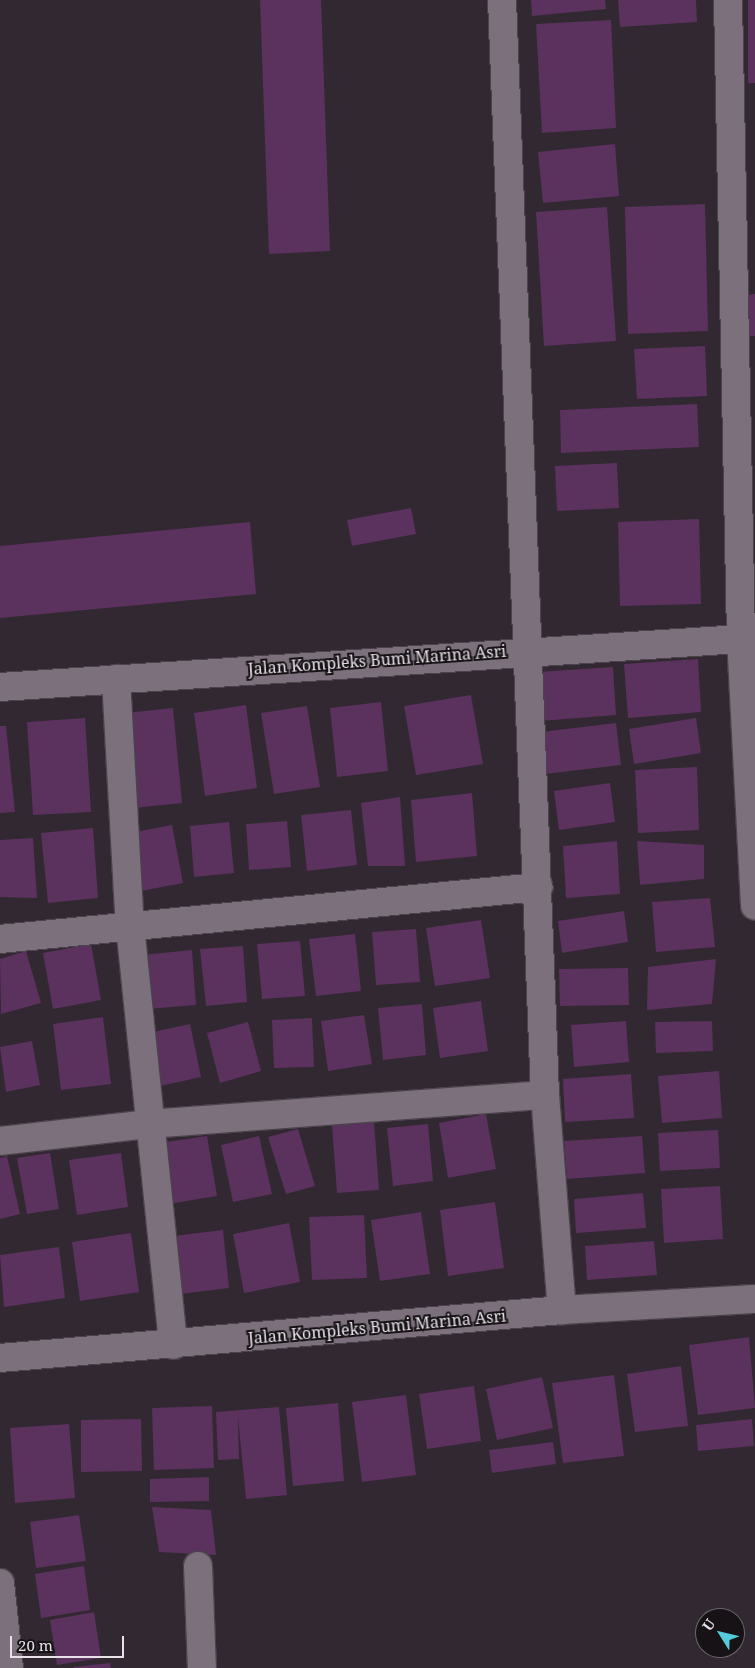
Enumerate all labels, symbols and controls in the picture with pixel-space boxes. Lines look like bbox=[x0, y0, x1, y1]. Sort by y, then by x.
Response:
street label: Jalan Kompleks Bumi Marina Asri bbox=[247, 641, 507, 679]
street label: Jalan Kompleks Bumi Marina Asri bbox=[247, 1306, 507, 1348]
north arrow bbox=[695, 1608, 745, 1658]
text: U bbox=[698, 1615, 719, 1634]
scale bar bbox=[12, 1626, 126, 1658]
text: 20 m bbox=[18, 1635, 53, 1655]

